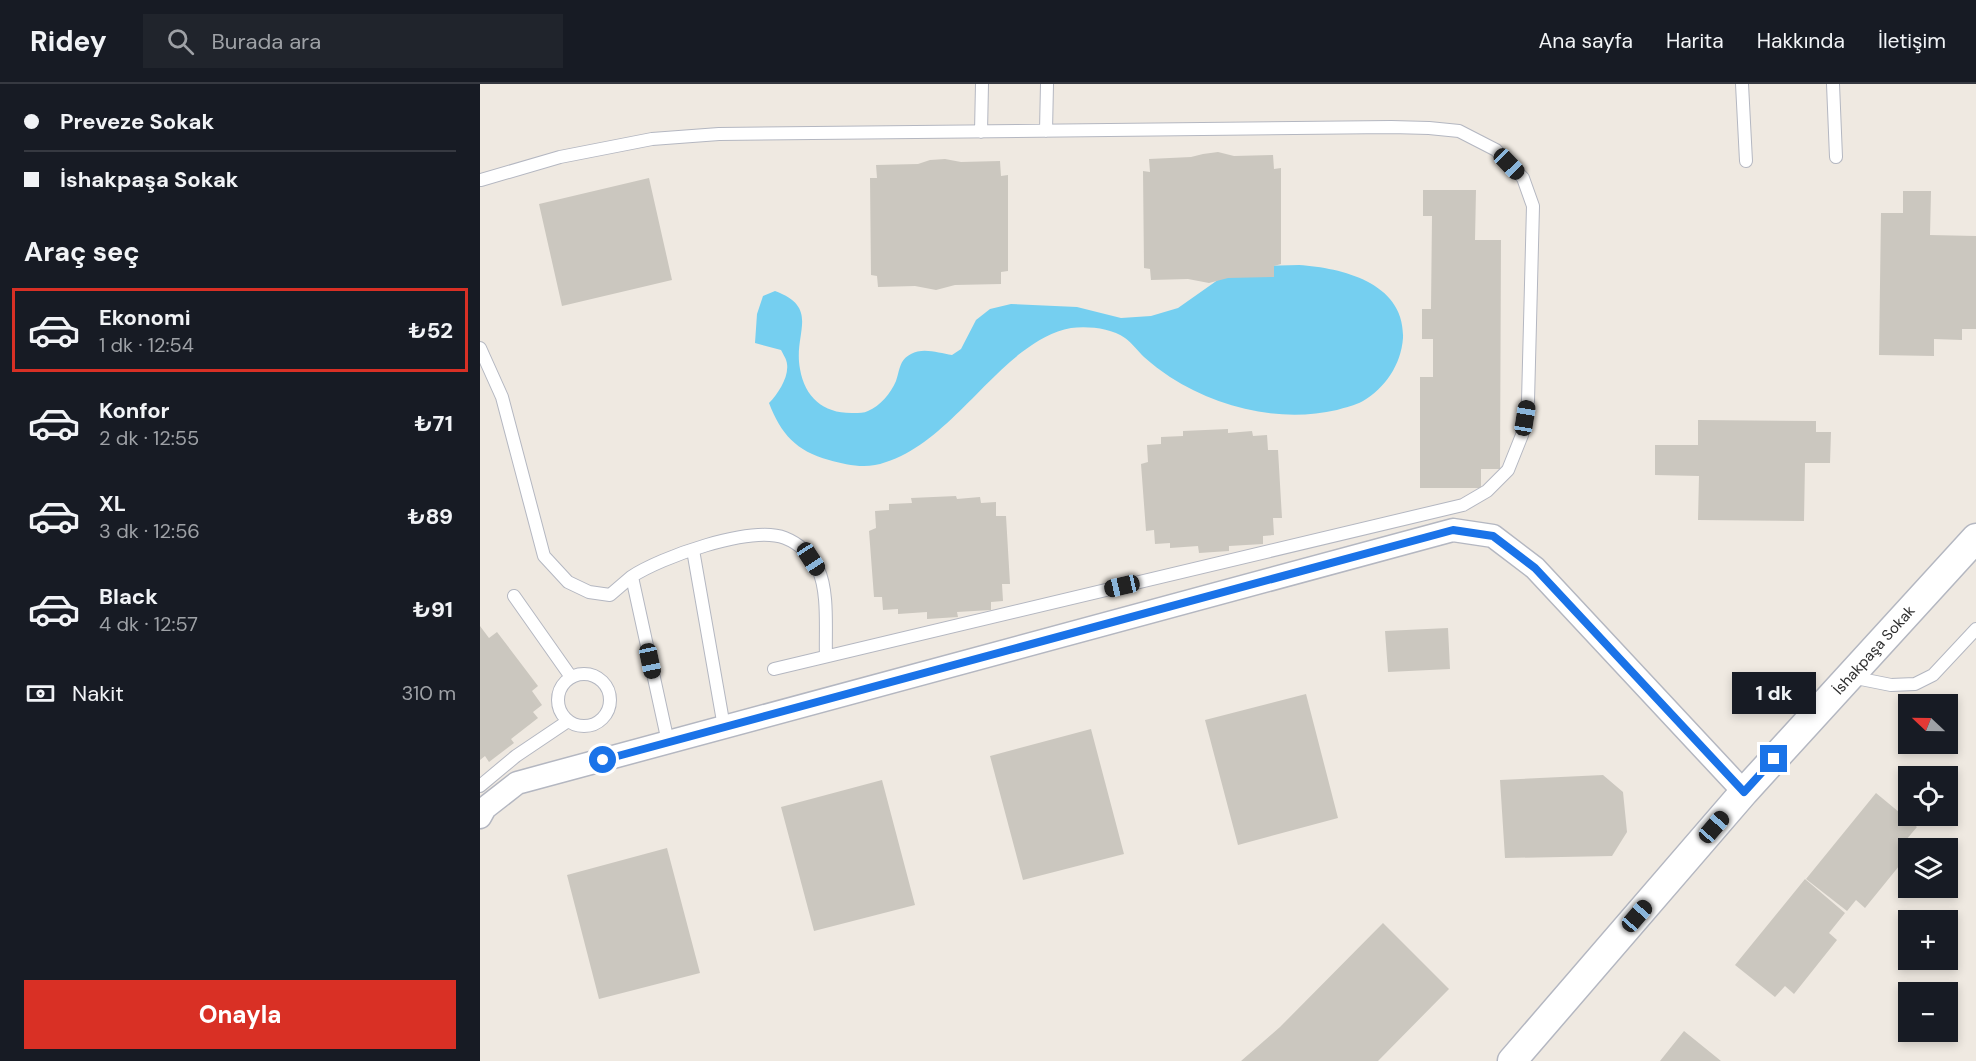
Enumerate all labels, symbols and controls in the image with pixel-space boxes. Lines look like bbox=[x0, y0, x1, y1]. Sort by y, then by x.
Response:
search box bbox=[143, 14, 563, 68]
text: Ridey bbox=[30, 23, 107, 60]
icon: search bbox=[164, 25, 197, 58]
text: Burada ara bbox=[212, 27, 321, 56]
text: Ana sayfa bbox=[1538, 27, 1633, 55]
text: Harita bbox=[1666, 27, 1724, 55]
text: Hakkında bbox=[1757, 27, 1845, 55]
text: İletişim bbox=[1878, 27, 1946, 55]
text: Preveze Sokak bbox=[60, 107, 214, 136]
car bbox=[1490, 145, 1528, 183]
text: İshakpaşa Sokak bbox=[60, 165, 239, 194]
text: Araç seç bbox=[24, 234, 140, 269]
icon: car bbox=[27, 303, 81, 357]
text: Ekonomi bbox=[99, 303, 191, 332]
text: ₺52 bbox=[409, 316, 453, 345]
text: 1 dk · 12:54 bbox=[99, 332, 194, 358]
icon: car bbox=[27, 396, 81, 450]
text: Konfor bbox=[99, 396, 170, 425]
car bbox=[1513, 399, 1537, 437]
text: ₺71 bbox=[414, 409, 453, 438]
text: 2 dk · 12:55 bbox=[99, 425, 199, 451]
icon: car bbox=[27, 489, 81, 543]
text: XL bbox=[99, 489, 126, 518]
text: ₺89 bbox=[407, 502, 453, 531]
text: 3 dk · 12:56 bbox=[99, 518, 200, 544]
car bbox=[794, 539, 828, 579]
car bbox=[1102, 573, 1142, 599]
icon: car bbox=[27, 582, 81, 636]
text: Black bbox=[99, 582, 158, 611]
text: ₺91 bbox=[413, 595, 453, 624]
street label: İshakpaşa Sokak bbox=[1829, 601, 1920, 699]
text: 4 dk · 12:57 bbox=[99, 611, 198, 637]
car bbox=[637, 642, 663, 680]
callout: 1 dk bbox=[1732, 672, 1816, 714]
icon: cash bbox=[24, 677, 57, 710]
text: Nakit bbox=[72, 679, 124, 708]
text: 310 m bbox=[401, 680, 456, 706]
text: 1 dk bbox=[1756, 680, 1792, 706]
north arrow bbox=[1898, 694, 1958, 754]
map controls bbox=[1898, 694, 1958, 1042]
route end bbox=[1760, 745, 1787, 772]
route start bbox=[589, 746, 616, 773]
button: locate bbox=[1898, 766, 1958, 826]
car bbox=[1695, 808, 1733, 846]
button: layers bbox=[1898, 838, 1958, 898]
car bbox=[1618, 897, 1656, 935]
button: + bbox=[1898, 910, 1958, 970]
button: Onayla bbox=[24, 980, 456, 1049]
button: − bbox=[1898, 982, 1958, 1042]

